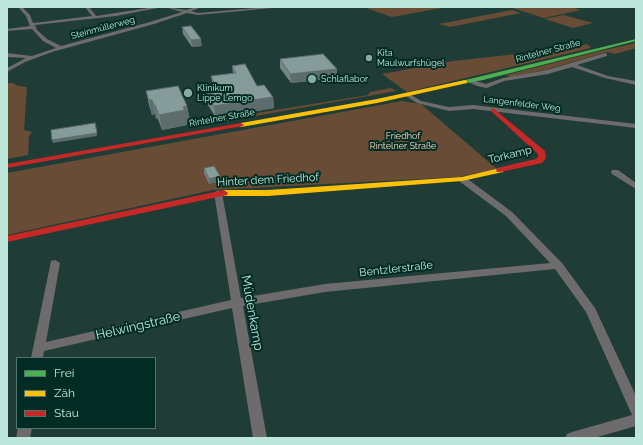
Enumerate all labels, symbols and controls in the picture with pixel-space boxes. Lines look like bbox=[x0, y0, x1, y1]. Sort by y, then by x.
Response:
street label: Steinmüllerweg bbox=[70, 14, 136, 42]
street label: Rintelner Straße bbox=[515, 37, 581, 65]
place label: Kita Maulwurfshügel bbox=[377, 48, 444, 69]
marker: Kita Maulwurfshügel bbox=[364, 53, 374, 63]
marker: Schlaflabor bbox=[306, 73, 318, 85]
place label: Schlaflabor bbox=[321, 74, 368, 84]
place label: Klinikum Lippe Lemgo bbox=[197, 83, 253, 104]
marker: Klinikum Lippe Lemgo bbox=[182, 87, 194, 99]
street label: Langenfelder Weg bbox=[483, 94, 561, 114]
street label: Rintelner Straße bbox=[188, 107, 256, 129]
park label: Friedhof Rintelner Straße bbox=[370, 131, 436, 152]
street label: Torkamp bbox=[487, 143, 533, 167]
street label: Hinter dem Friedhof bbox=[217, 171, 319, 189]
street label: Bentzlerstraße bbox=[359, 259, 433, 279]
street label: Müdenkamp bbox=[238, 274, 266, 352]
street label: Helwingstraße bbox=[94, 309, 182, 343]
legend bbox=[16, 357, 156, 429]
text: Frei bbox=[54, 366, 74, 380]
text: Zäh bbox=[54, 386, 75, 400]
text: Stau bbox=[54, 406, 79, 420]

